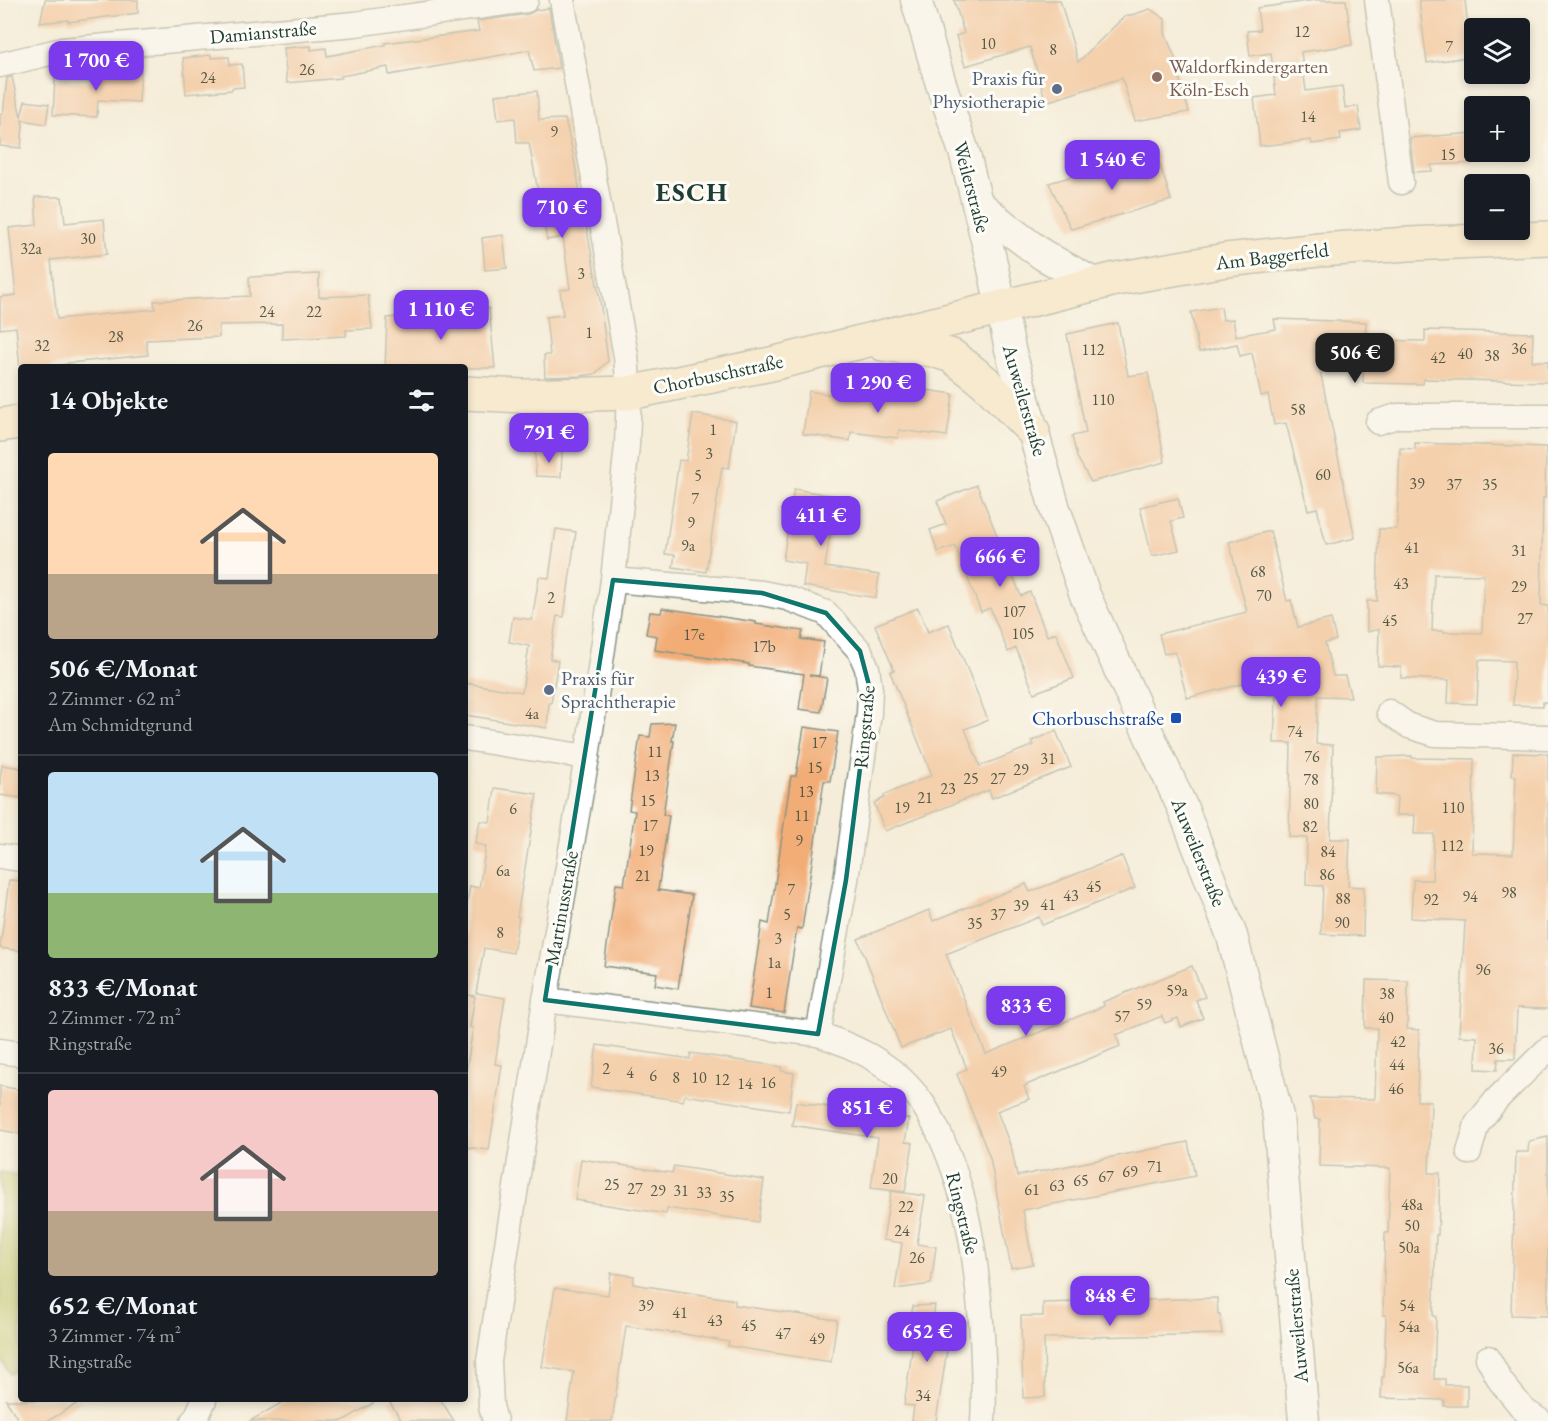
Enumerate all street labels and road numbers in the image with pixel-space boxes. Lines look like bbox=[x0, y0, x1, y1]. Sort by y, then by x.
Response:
street label: Damianstraße bbox=[208, 14, 318, 50]
street label: Weilerstraße bbox=[947, 138, 997, 236]
street label: Am Baggerfeld bbox=[1213, 236, 1331, 276]
street label: Auweilerstraße bbox=[996, 340, 1053, 459]
street label: Chorbuschstraße bbox=[651, 348, 786, 400]
street label: Ringstraße bbox=[847, 684, 881, 770]
street label: Auweilerstraße bbox=[1165, 793, 1233, 910]
street label: Martinusstraße bbox=[538, 848, 584, 968]
street label: Ringstraße bbox=[940, 1169, 986, 1257]
street label: Auweilerstraße bbox=[1278, 1267, 1314, 1385]

